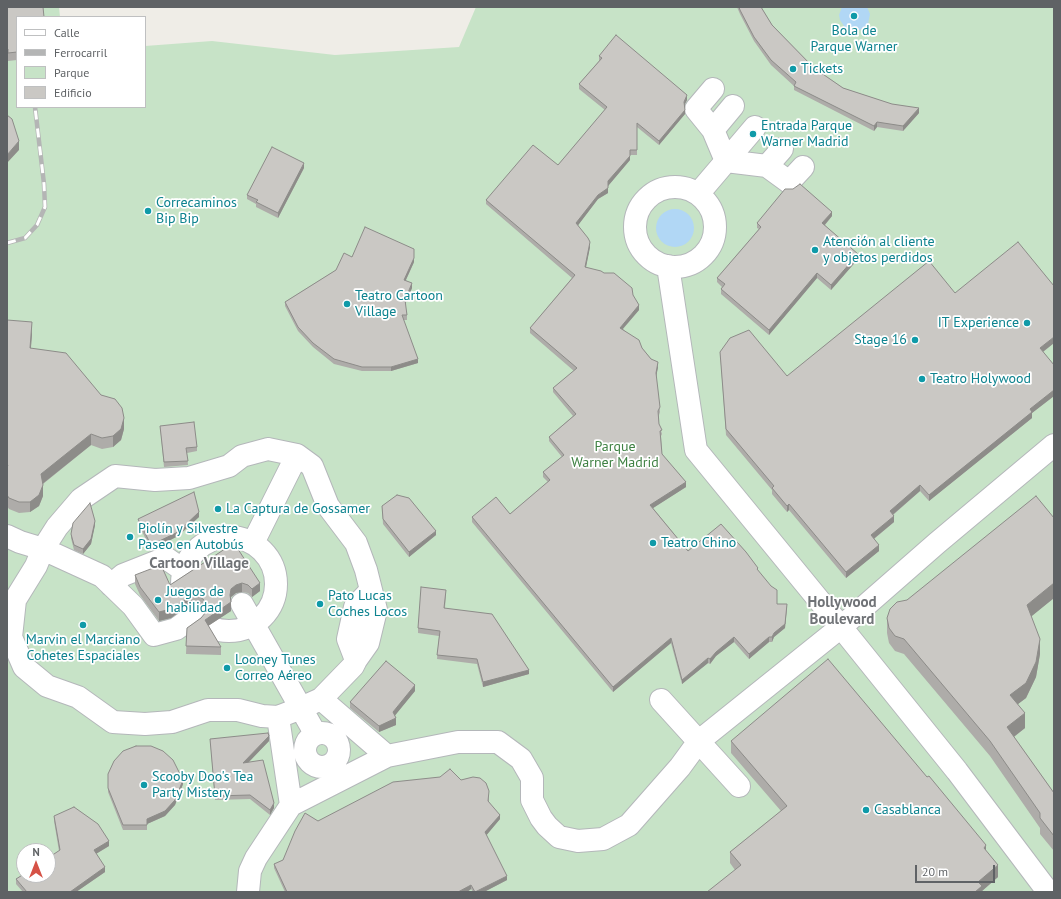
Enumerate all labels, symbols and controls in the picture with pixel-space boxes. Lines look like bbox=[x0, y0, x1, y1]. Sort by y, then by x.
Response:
marker: Bola de Parque Warner bbox=[849, 11, 859, 21]
legend bbox=[16, 16, 146, 108]
place label: Bola de Parque Warner bbox=[810, 23, 898, 56]
text: Calle bbox=[54, 25, 80, 40]
text: Ferrocarril bbox=[54, 45, 107, 60]
place label: Tickets bbox=[801, 61, 843, 77]
marker: Tickets bbox=[788, 64, 798, 74]
text: Parque bbox=[54, 65, 89, 80]
text: Edificio bbox=[54, 85, 92, 100]
place label: Entrada Parque Warner Madrid bbox=[761, 118, 852, 150]
marker: Entrada Parque Warner Madrid bbox=[748, 129, 758, 139]
place label: Correcaminos Bip Bip bbox=[156, 195, 237, 228]
marker: Correcaminos Bip Bip bbox=[143, 206, 153, 216]
place label: Atención al cliente y objetos perdidos bbox=[823, 234, 935, 266]
marker: Atención al cliente y objetos perdidos bbox=[810, 245, 820, 255]
place label: Teatro Cartoon Village bbox=[355, 288, 443, 320]
marker: Teatro Cartoon Village bbox=[342, 299, 352, 309]
place label: IT Experience bbox=[938, 315, 1019, 331]
marker: IT Experience bbox=[1022, 318, 1032, 328]
place label: Stage 16 bbox=[854, 332, 907, 348]
marker: Stage 16 bbox=[910, 335, 920, 345]
place label: Teatro Holywood bbox=[930, 371, 1031, 387]
marker: Teatro Holywood bbox=[917, 374, 927, 384]
park label: Parque Warner Madrid bbox=[571, 439, 659, 472]
place label: La Captura de Gossamer bbox=[226, 501, 370, 517]
marker: La Captura de Gossamer bbox=[213, 504, 223, 514]
place label: Piolín y Silvestre Paseo en Autobús bbox=[138, 521, 244, 554]
marker: Piolín y Silvestre Paseo en Autobús bbox=[125, 532, 135, 542]
place label: Teatro Chino bbox=[661, 535, 736, 551]
marker: Teatro Chino bbox=[648, 538, 658, 548]
district label: Cartoon Village bbox=[149, 555, 249, 573]
place label: Juegos de habilidad bbox=[166, 584, 224, 616]
place label: Pato Lucas Coches Locos bbox=[328, 588, 407, 620]
district label: Hollywood Boulevard bbox=[807, 594, 877, 629]
marker: Juegos de habilidad bbox=[153, 595, 163, 605]
marker: Pato Lucas Coches Locos bbox=[315, 599, 325, 609]
marker: Marvin el Marciano Cohetes Espaciales bbox=[78, 620, 88, 630]
place label: Marvin el Marciano Cohetes Espaciales bbox=[26, 632, 140, 664]
place label: Looney Tunes Correo Aéreo bbox=[235, 652, 316, 684]
marker: Looney Tunes Correo Aéreo bbox=[222, 663, 232, 673]
place label: Scooby Doo's Tea Party Mistery bbox=[152, 769, 253, 802]
marker: Scooby Doo's Tea Party Mistery bbox=[139, 780, 149, 790]
place label: Casablanca bbox=[874, 802, 941, 818]
marker: Casablanca bbox=[861, 805, 871, 815]
north arrow bbox=[16, 843, 56, 883]
text: N bbox=[32, 845, 40, 859]
scale bar bbox=[917, 857, 997, 883]
text: 20 m bbox=[922, 864, 948, 879]

